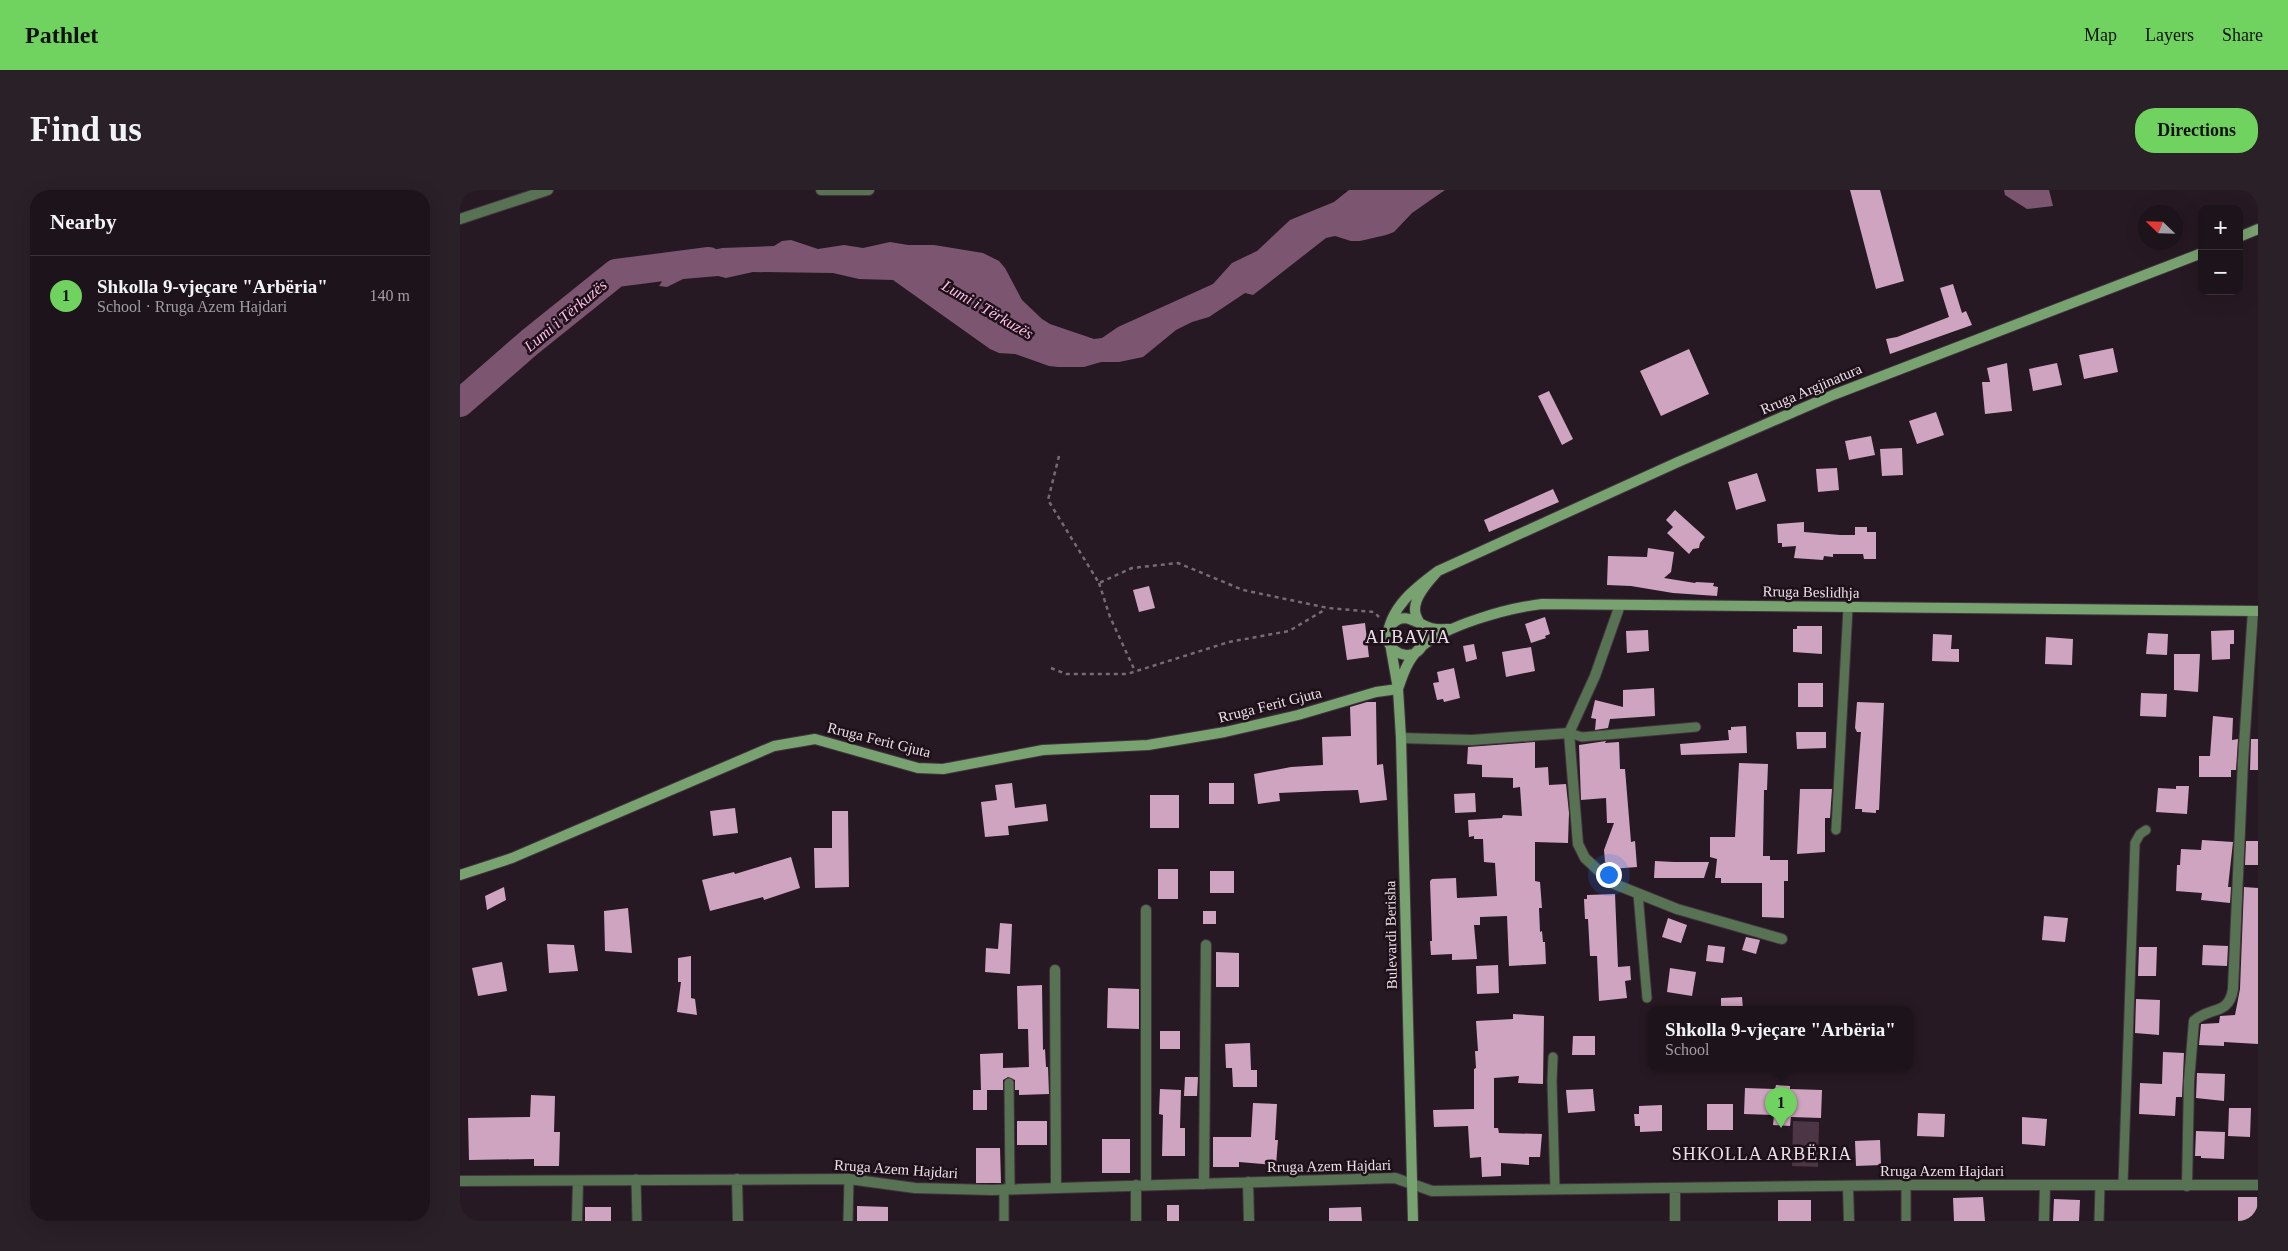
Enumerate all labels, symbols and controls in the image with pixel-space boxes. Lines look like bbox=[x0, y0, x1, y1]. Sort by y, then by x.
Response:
text: Pathlet bbox=[25, 22, 98, 48]
text: Map bbox=[2084, 25, 2117, 45]
text: Layers bbox=[2145, 25, 2194, 45]
text: Share bbox=[2222, 25, 2263, 45]
button: Directions bbox=[2135, 108, 2258, 153]
text: Find us bbox=[30, 110, 142, 149]
north arrow bbox=[2138, 205, 2183, 250]
map controls bbox=[2198, 205, 2243, 295]
button: + bbox=[2198, 205, 2243, 250]
text: Nearby bbox=[50, 210, 117, 234]
button: − bbox=[2198, 250, 2243, 295]
text: Shkolla 9-vjeçare "Arbëria" bbox=[97, 276, 328, 297]
water label: Lumi i Tërkuzës bbox=[520, 276, 610, 355]
water label: Lumi i Tërkuzës bbox=[938, 276, 1036, 342]
text: 1 bbox=[62, 287, 70, 304]
text: 140 m bbox=[370, 287, 410, 304]
text: School · Rruga Azem Hajdari bbox=[97, 298, 287, 315]
street label: Rruga Argjinatura bbox=[1758, 360, 1864, 418]
street label: Rruga Beslidhja bbox=[1762, 583, 1860, 601]
district label: ALBAVIA bbox=[1365, 627, 1451, 647]
street label: Rruga Ferit Gjuta bbox=[1217, 684, 1324, 726]
street label: Rruga Ferit Gjuta bbox=[826, 719, 933, 761]
your location bbox=[1596, 862, 1622, 888]
street label: Bulevardi Berisha bbox=[1382, 880, 1400, 989]
popup bbox=[1648, 1006, 1913, 1071]
text: Shkolla 9-vjeçare "Arbëria" bbox=[1665, 1019, 1896, 1040]
text: School bbox=[1665, 1041, 1710, 1058]
pin: 1 bbox=[1765, 1087, 1797, 1128]
district label: SHKOLLA ARBËRIA bbox=[1672, 1144, 1852, 1164]
street label: Rruga Azem Hajdari bbox=[834, 1157, 958, 1181]
street label: Rruga Azem Hajdari bbox=[1267, 1157, 1391, 1175]
street label: Rruga Azem Hajdari bbox=[1880, 1163, 2004, 1179]

